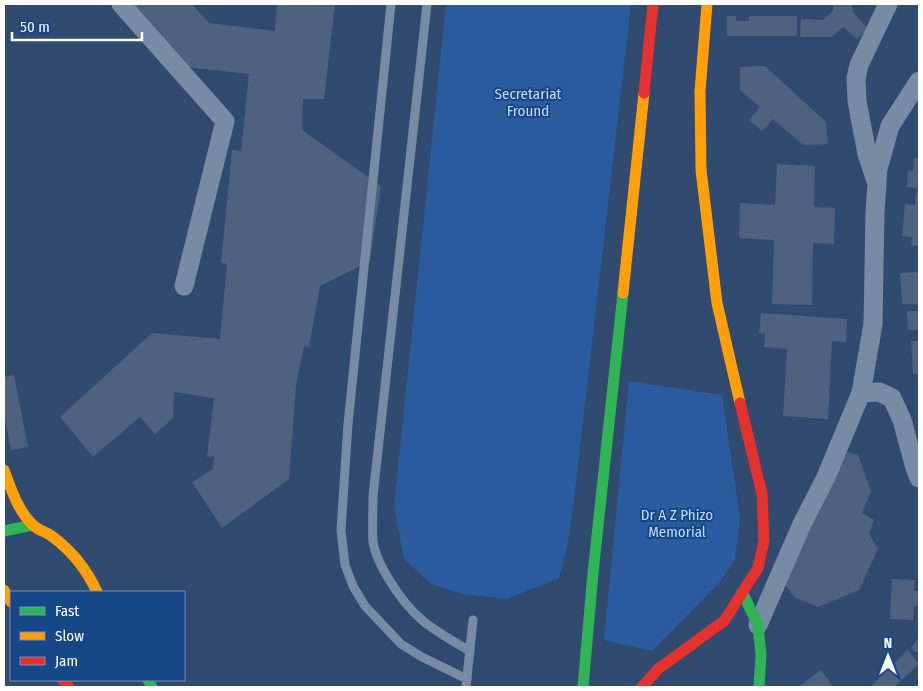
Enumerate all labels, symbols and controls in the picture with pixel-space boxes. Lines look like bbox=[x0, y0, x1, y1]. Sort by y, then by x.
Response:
scale bar bbox=[12, 10, 142, 42]
text: 50 m bbox=[20, 18, 50, 36]
park label: Secretariat Fround bbox=[495, 85, 562, 120]
park label: Dr A Z Phizo Memorial bbox=[641, 506, 713, 541]
legend bbox=[10, 591, 185, 681]
text: Fast bbox=[55, 602, 79, 620]
text: Slow bbox=[55, 627, 84, 645]
north arrow bbox=[863, 631, 913, 681]
text: N bbox=[884, 635, 892, 652]
text: Jam bbox=[55, 652, 78, 670]

